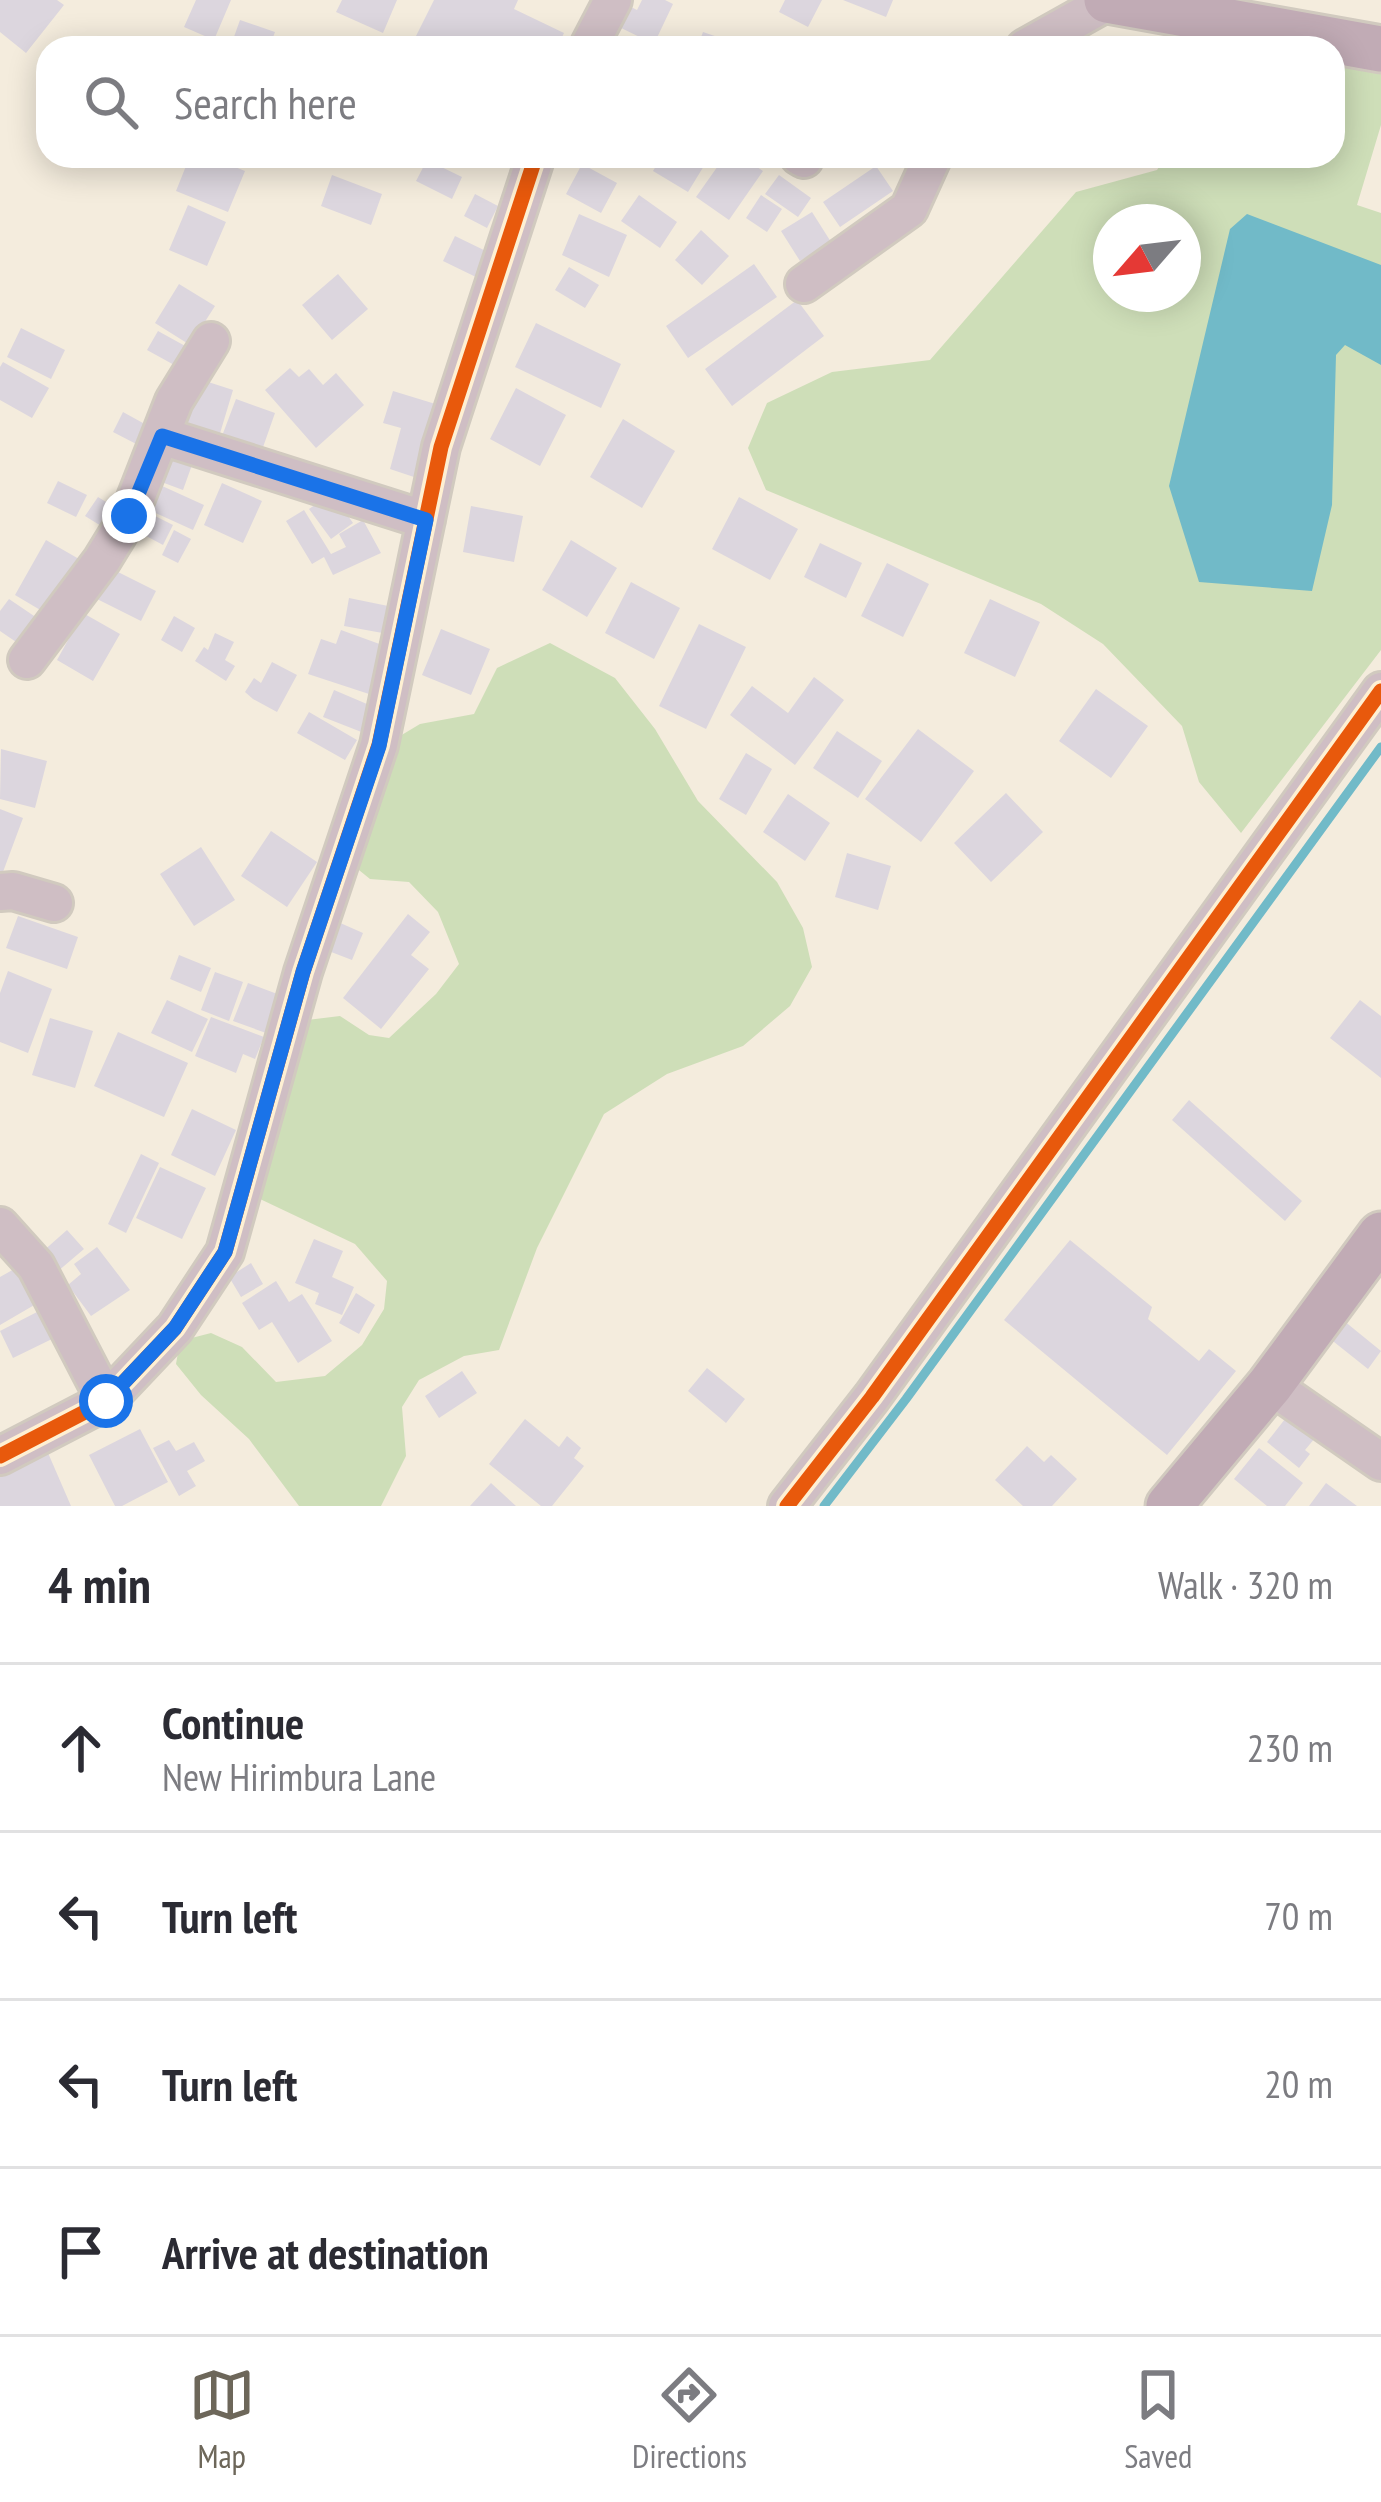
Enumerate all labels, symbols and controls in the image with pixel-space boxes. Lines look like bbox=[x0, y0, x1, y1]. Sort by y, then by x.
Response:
search box bbox=[36, 36, 1345, 168]
icon: search bbox=[78, 69, 144, 135]
text: Search here bbox=[174, 73, 357, 131]
north arrow bbox=[1093, 204, 1201, 312]
route end bbox=[102, 489, 156, 543]
route start bbox=[79, 1374, 133, 1428]
text: 4 min bbox=[48, 1551, 151, 1617]
text: Walk · 320 m bbox=[1158, 1559, 1333, 1610]
text: Continue bbox=[162, 1693, 304, 1751]
icon: ahead bbox=[48, 1715, 114, 1781]
text: 230 m bbox=[1247, 1722, 1333, 1773]
text: New Hirimbura Lane bbox=[162, 1751, 436, 1802]
icon: left bbox=[48, 1883, 114, 1949]
text: Turn left bbox=[162, 1887, 297, 1945]
text: 70 m bbox=[1264, 1890, 1333, 1941]
icon: left bbox=[48, 2051, 114, 2117]
text: Turn left bbox=[162, 2055, 297, 2113]
text: 20 m bbox=[1264, 2058, 1333, 2109]
icon: arrive bbox=[48, 2219, 114, 2285]
text: Arrive at destination bbox=[162, 2223, 489, 2281]
tab: Map bbox=[189, 2362, 255, 2477]
tab: Directions bbox=[632, 2362, 747, 2477]
tab: Saved bbox=[1124, 2362, 1192, 2477]

